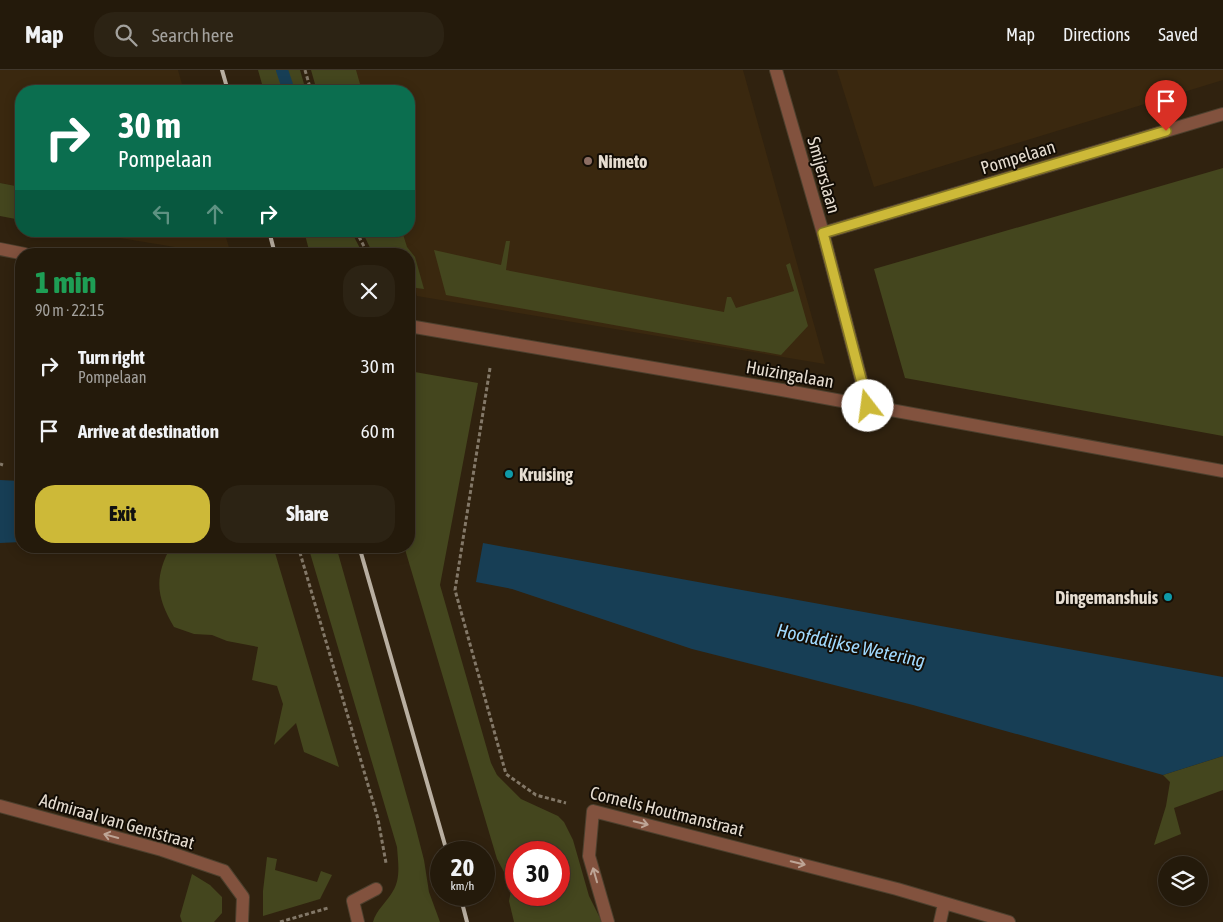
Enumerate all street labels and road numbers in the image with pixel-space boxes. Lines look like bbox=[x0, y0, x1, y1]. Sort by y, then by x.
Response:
street label: Smijerslaan bbox=[803, 134, 845, 216]
street label: Pompelaan bbox=[978, 136, 1058, 178]
street label: Huizingalaan bbox=[745, 356, 835, 392]
street label: Cornelis Houtmanstraat bbox=[588, 782, 746, 840]
street label: Admiraal van Gentstraat bbox=[37, 789, 197, 853]

